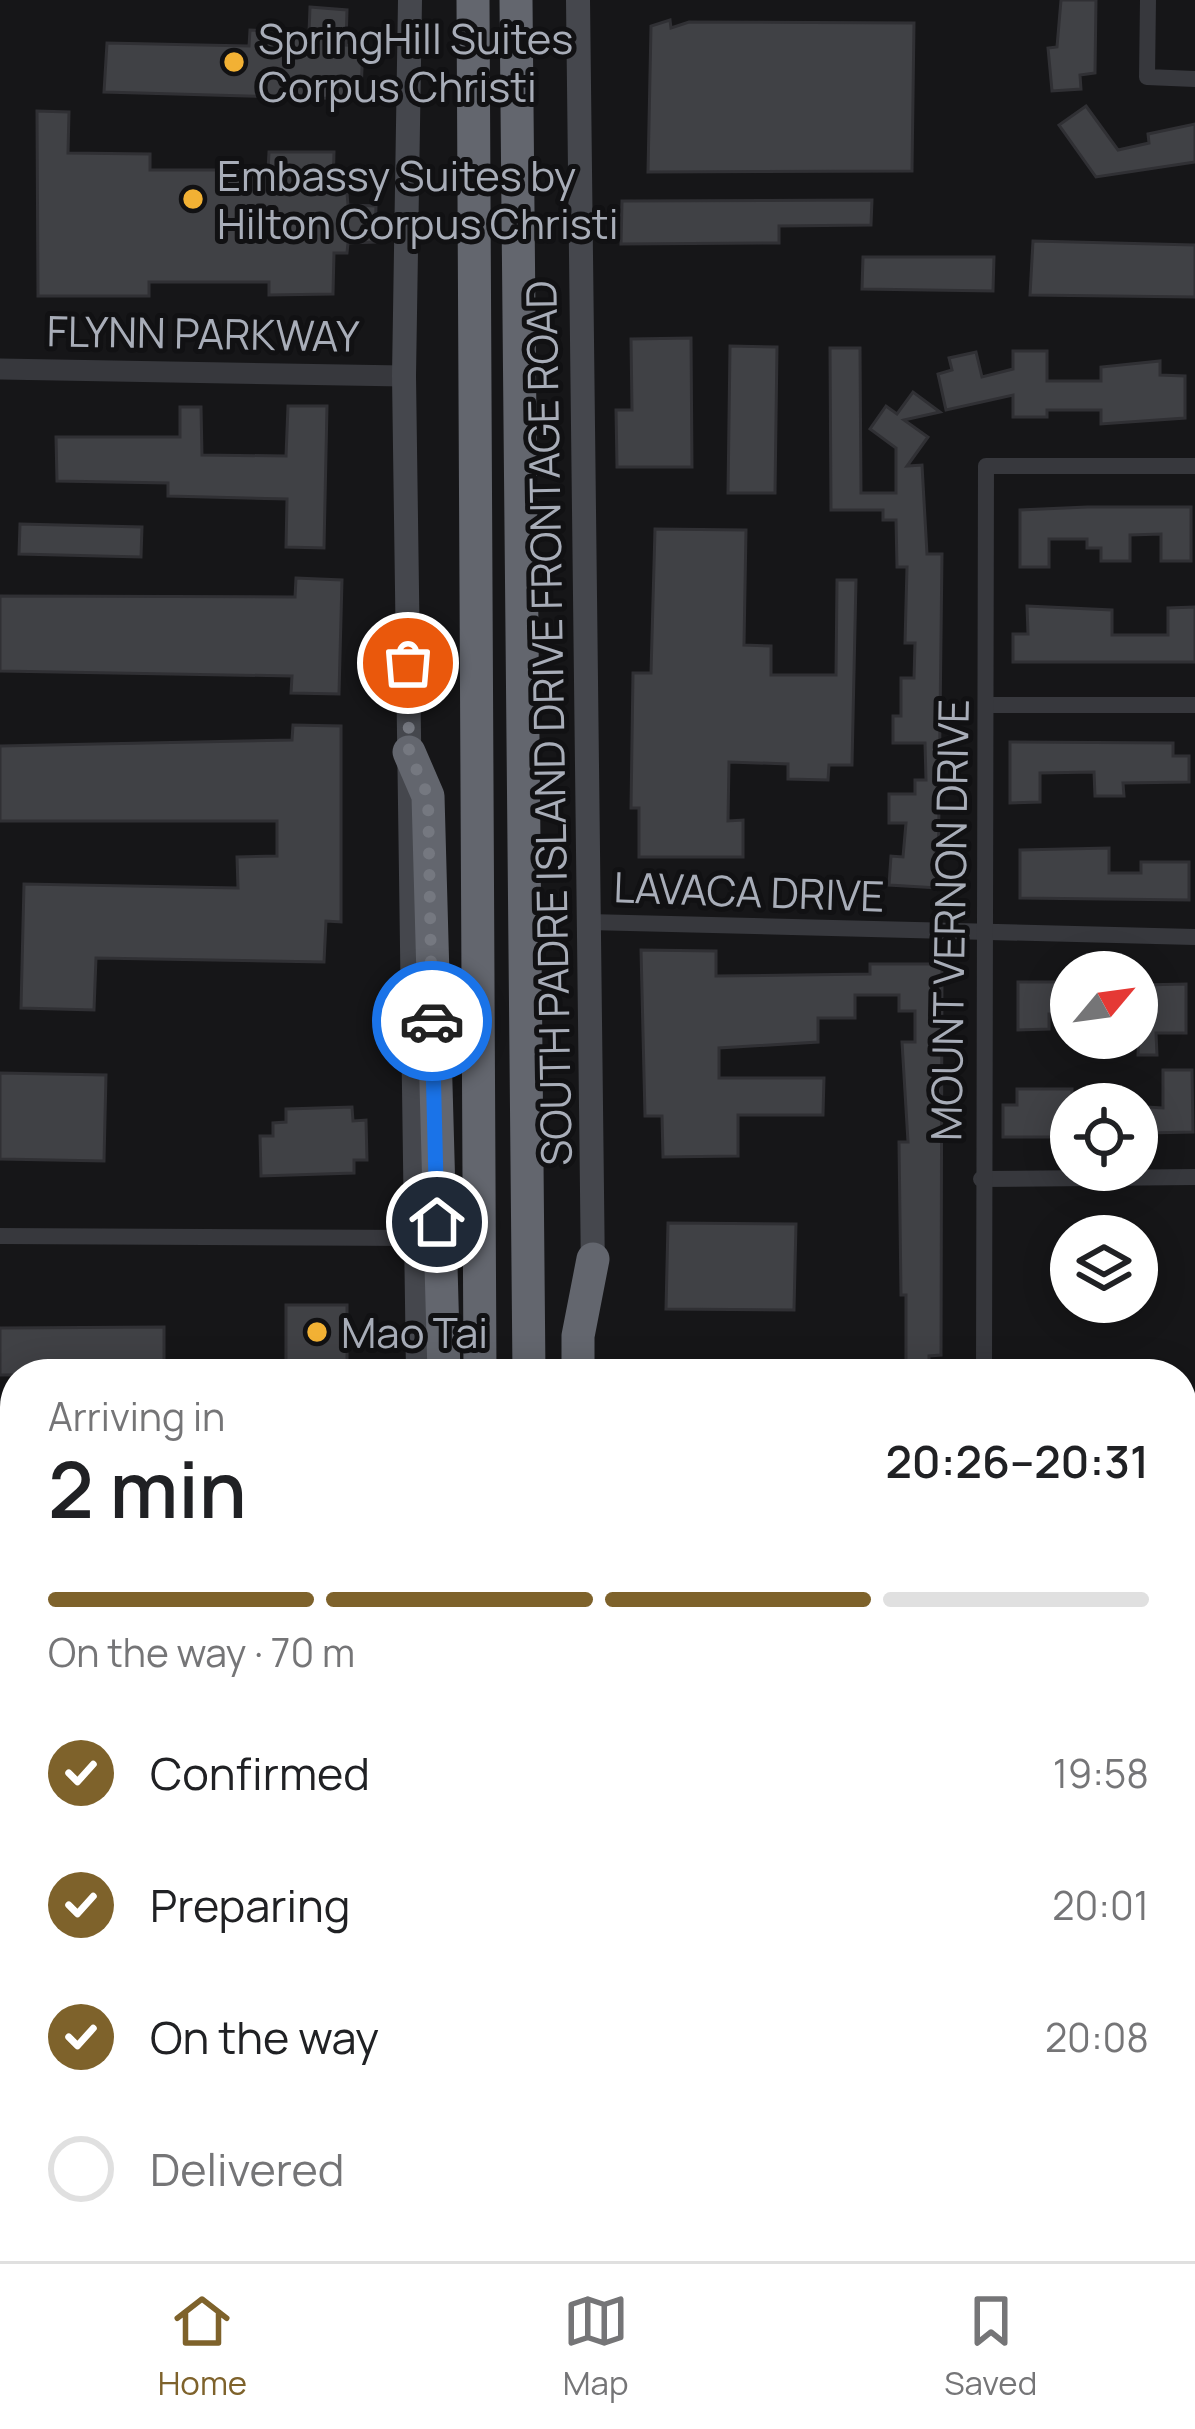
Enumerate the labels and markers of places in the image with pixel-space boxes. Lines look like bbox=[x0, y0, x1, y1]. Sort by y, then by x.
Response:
place label: SpringHill Suites Corpus Christi bbox=[258, 9, 573, 115]
marker: SpringHill Suites Corpus Christi bbox=[221, 49, 247, 75]
place label: Embassy Suites by Hilton Corpus Christi bbox=[217, 146, 618, 252]
marker: Embassy Suites by Hilton Corpus Christi bbox=[180, 186, 206, 212]
pin bbox=[357, 612, 459, 714]
pin bbox=[386, 1171, 488, 1273]
place label: Mao Tai bbox=[341, 1303, 488, 1361]
marker: Mao Tai bbox=[304, 1319, 330, 1345]

